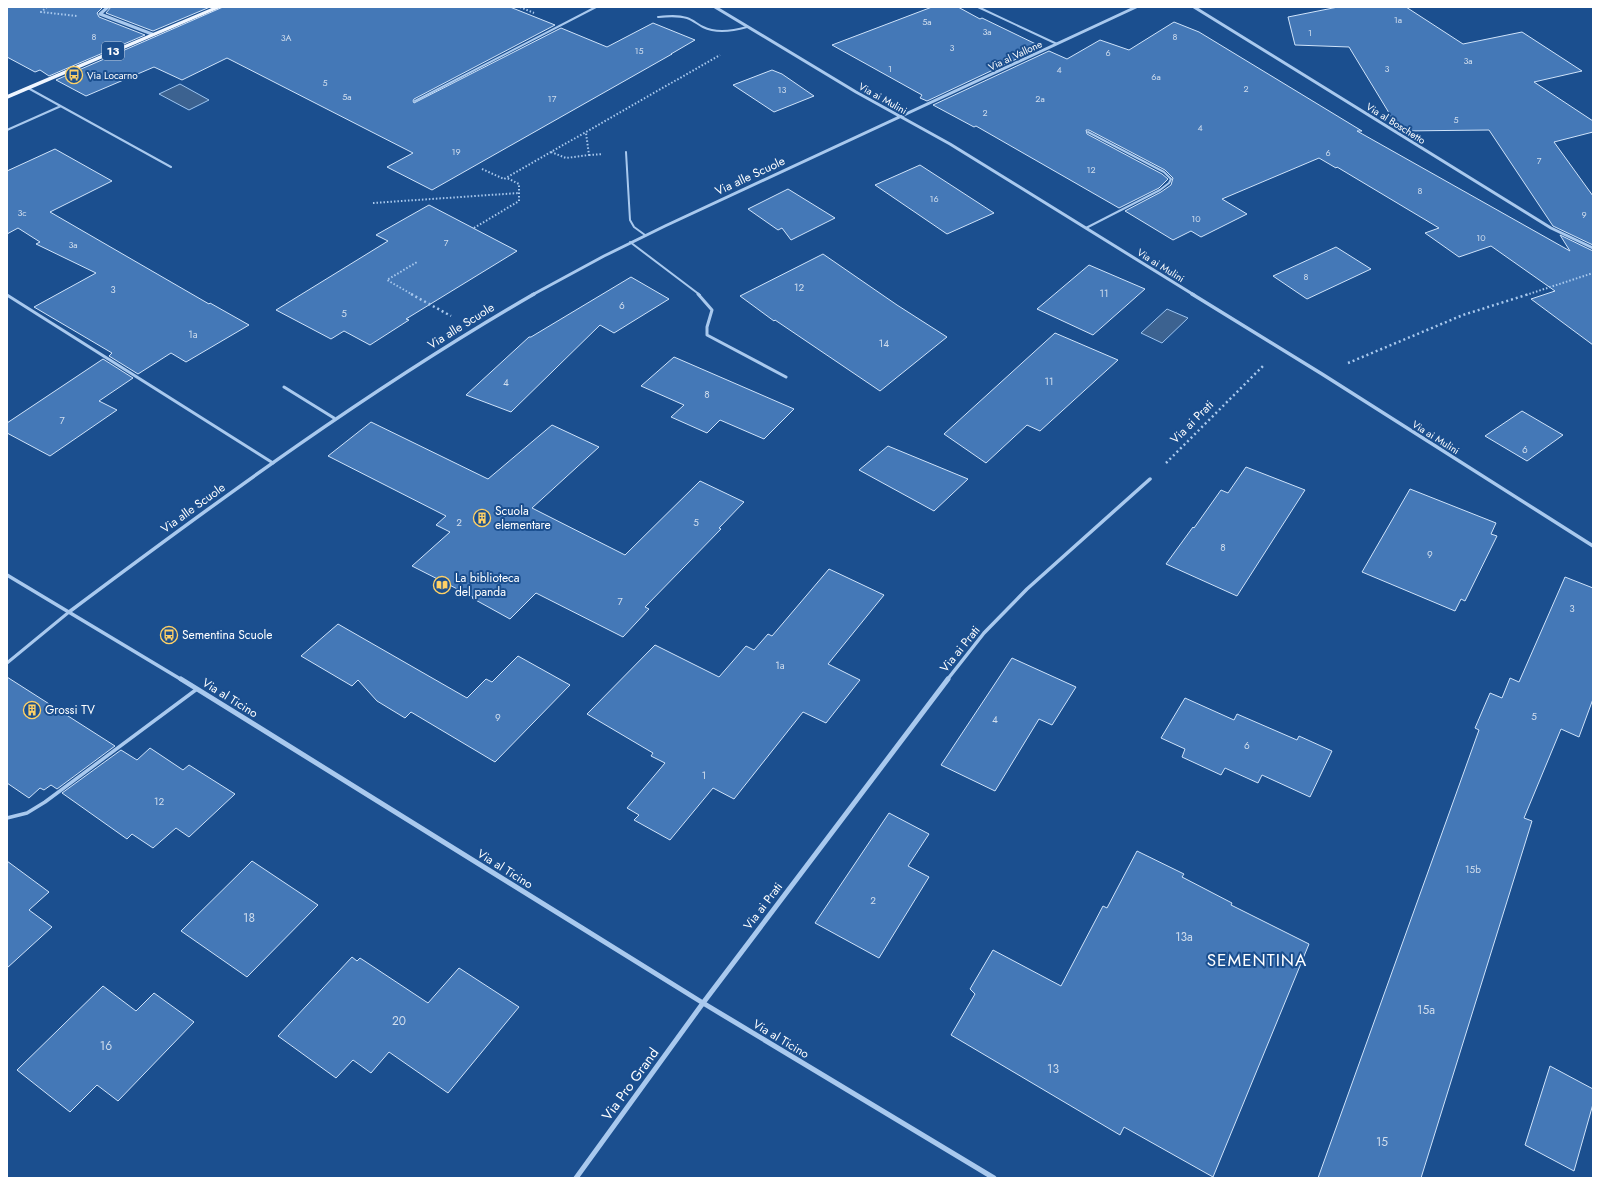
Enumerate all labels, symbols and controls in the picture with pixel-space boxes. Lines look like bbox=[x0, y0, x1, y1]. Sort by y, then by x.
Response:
house number: 1a bbox=[1394, 13, 1402, 26]
house number: 5a bbox=[922, 15, 932, 28]
house number: 3a bbox=[982, 25, 992, 38]
house number: 1 bbox=[1308, 26, 1312, 39]
house number: 8 bbox=[92, 30, 97, 43]
house number: 8 bbox=[1173, 30, 1178, 43]
house number: 3A bbox=[281, 31, 291, 44]
street label: Via al Vallone bbox=[986, 36, 1045, 75]
house number: 3 bbox=[950, 41, 955, 54]
road number: 13 bbox=[102, 42, 124, 60]
house number: 15 bbox=[634, 44, 644, 57]
house number: 6 bbox=[1105, 46, 1111, 59]
house number: 3a bbox=[1463, 54, 1473, 67]
house number: 1 bbox=[888, 62, 892, 75]
house number: 3 bbox=[1385, 62, 1390, 75]
house number: 4 bbox=[1056, 63, 1062, 76]
bus stop icon: Via Locarno bbox=[64, 65, 84, 85]
place label: Via Locarno bbox=[87, 68, 138, 83]
house number: 6a bbox=[1151, 70, 1161, 83]
house number: 5 bbox=[322, 76, 328, 89]
street label: Via ai Mulini bbox=[856, 79, 910, 118]
house number: 2 bbox=[1243, 82, 1249, 95]
house number: 13 bbox=[778, 83, 787, 96]
house number: 5a bbox=[342, 90, 352, 103]
house number: 17 bbox=[548, 92, 557, 105]
house number: 2a bbox=[1035, 92, 1045, 105]
street label: Via al Boschetto bbox=[1363, 99, 1429, 148]
house number: 2 bbox=[982, 106, 988, 119]
house number: 5 bbox=[1453, 113, 1459, 126]
house number: 4 bbox=[1197, 121, 1203, 134]
house number: 19 bbox=[451, 145, 461, 158]
house number: 6 bbox=[1325, 146, 1331, 159]
street label: Via alle Scuole bbox=[712, 152, 788, 200]
house number: 7 bbox=[1537, 154, 1542, 167]
house number: 12 bbox=[1086, 163, 1096, 176]
house number: 8 bbox=[1418, 184, 1423, 197]
house number: 16 bbox=[929, 192, 939, 205]
house number: 3c bbox=[17, 206, 27, 219]
house number: 9 bbox=[1581, 208, 1587, 221]
house number: 10 bbox=[1191, 212, 1201, 225]
house number: 10 bbox=[1476, 231, 1486, 244]
house number: 7 bbox=[444, 236, 449, 249]
house number: 3a bbox=[68, 238, 78, 251]
street label: Via ai Mulini bbox=[1134, 245, 1187, 286]
house number: 8 bbox=[1304, 270, 1309, 283]
house number: 12 bbox=[794, 280, 804, 295]
house number: 3 bbox=[110, 282, 116, 297]
house number: 11 bbox=[1100, 286, 1109, 301]
street label: Via alle Scuole bbox=[424, 298, 498, 354]
house number: 6 bbox=[619, 298, 625, 313]
house number: 5 bbox=[341, 306, 347, 321]
house number: 1a bbox=[188, 327, 198, 342]
house number: 14 bbox=[879, 336, 889, 351]
house number: 11 bbox=[1045, 374, 1054, 389]
house number: 4 bbox=[503, 375, 509, 390]
house number: 8 bbox=[704, 387, 710, 402]
street label: Via ai Prati bbox=[1166, 396, 1218, 448]
house number: 7 bbox=[59, 413, 65, 428]
street label: Via ai Mulini bbox=[1409, 417, 1462, 458]
house number: 6 bbox=[1522, 442, 1528, 457]
street label: Via alle Scuole bbox=[157, 479, 229, 537]
place label: Scuola elementare bbox=[495, 502, 551, 534]
building icon: Scuola elementare bbox=[472, 508, 492, 528]
house number: 2 bbox=[456, 515, 462, 530]
house number: 5 bbox=[693, 515, 699, 530]
house number: 8 bbox=[1220, 540, 1226, 555]
house number: 9 bbox=[1427, 547, 1433, 562]
place label: La biblioteca del panda bbox=[455, 569, 520, 601]
library icon: La biblioteca del panda bbox=[432, 575, 452, 595]
house number: 7 bbox=[617, 594, 623, 609]
house number: 3 bbox=[1569, 601, 1575, 616]
street label: Via ai Prati bbox=[936, 622, 984, 676]
bus stop icon: Sementina Scuole bbox=[159, 625, 179, 645]
place label: Sementina Scuole bbox=[182, 626, 272, 644]
house number: 1a bbox=[775, 658, 785, 673]
street label: Via al Ticino bbox=[199, 674, 262, 723]
building icon: Grossi TV bbox=[22, 700, 42, 720]
place label: Grossi TV bbox=[45, 701, 95, 719]
house number: 5 bbox=[1531, 709, 1537, 724]
house number: 9 bbox=[495, 710, 501, 725]
house number: 4 bbox=[992, 712, 998, 727]
house number: 6 bbox=[1244, 738, 1250, 753]
house number: 1 bbox=[702, 768, 706, 783]
house number: 12 bbox=[154, 794, 164, 809]
street label: Via al Ticino bbox=[474, 845, 537, 894]
house number: 15b bbox=[1465, 862, 1481, 877]
street label: Via ai Prati bbox=[739, 879, 787, 933]
house number: 2 bbox=[870, 893, 876, 908]
house number: 18 bbox=[243, 909, 255, 927]
house number: 13a bbox=[1175, 928, 1193, 946]
district label: SEMENTINA bbox=[1207, 948, 1307, 972]
house number: 15a bbox=[1417, 1001, 1435, 1019]
house number: 20 bbox=[392, 1012, 406, 1030]
street label: Via al Ticino bbox=[749, 1015, 813, 1063]
house number: 16 bbox=[100, 1037, 112, 1055]
street label: Via Pro Grand bbox=[597, 1044, 663, 1124]
house number: 13 bbox=[1047, 1060, 1059, 1078]
house number: 15 bbox=[1376, 1133, 1388, 1151]

